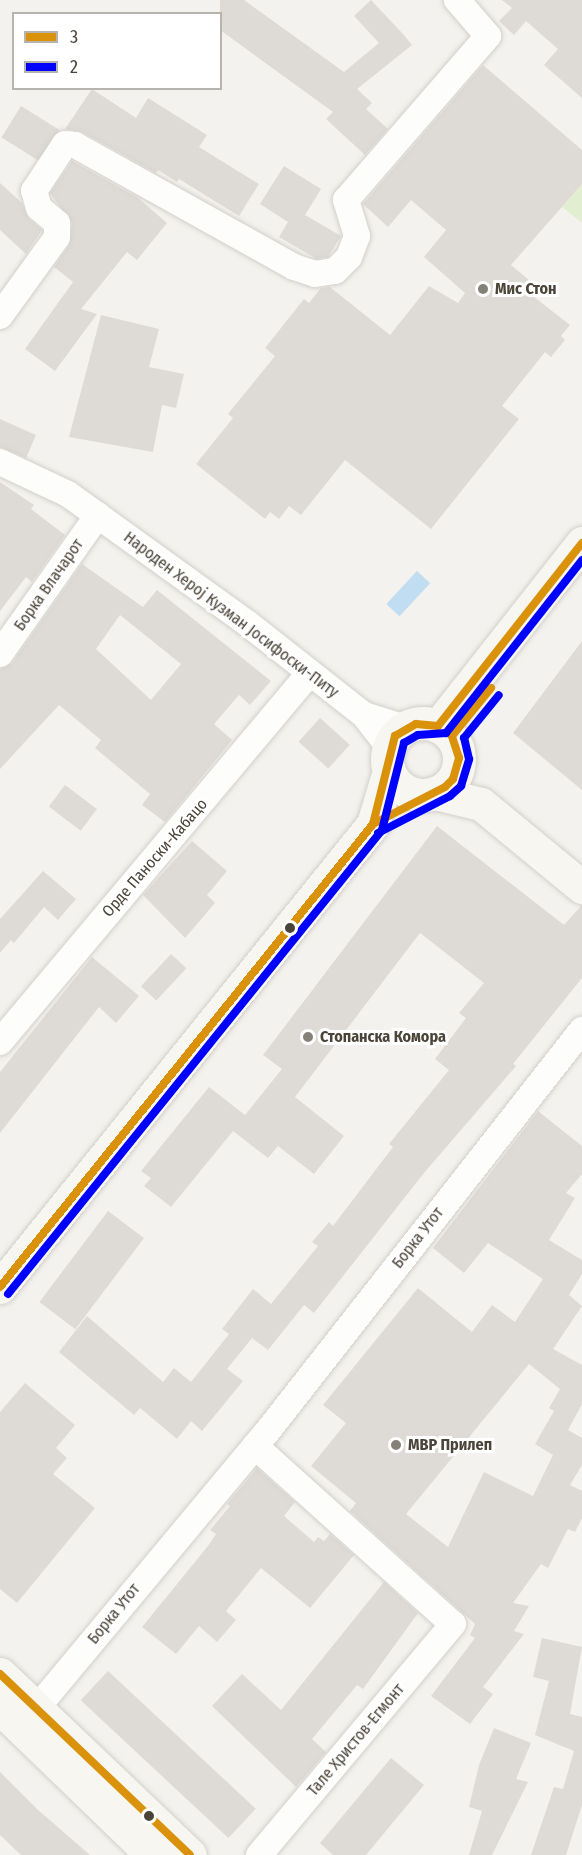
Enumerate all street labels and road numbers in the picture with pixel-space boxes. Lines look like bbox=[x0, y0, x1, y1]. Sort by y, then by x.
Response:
street label: Народен Херој Кузман Јосифоски-Питу bbox=[120, 528, 342, 702]
street label: Борка Влачарот bbox=[10, 535, 88, 635]
street label: Орде Паноски-Кабацо bbox=[98, 795, 212, 921]
street label: Борка Утот bbox=[388, 1204, 448, 1272]
street label: Борка Утот bbox=[84, 1580, 144, 1648]
street label: Тале Христов-Егмонт bbox=[303, 1680, 409, 1800]

